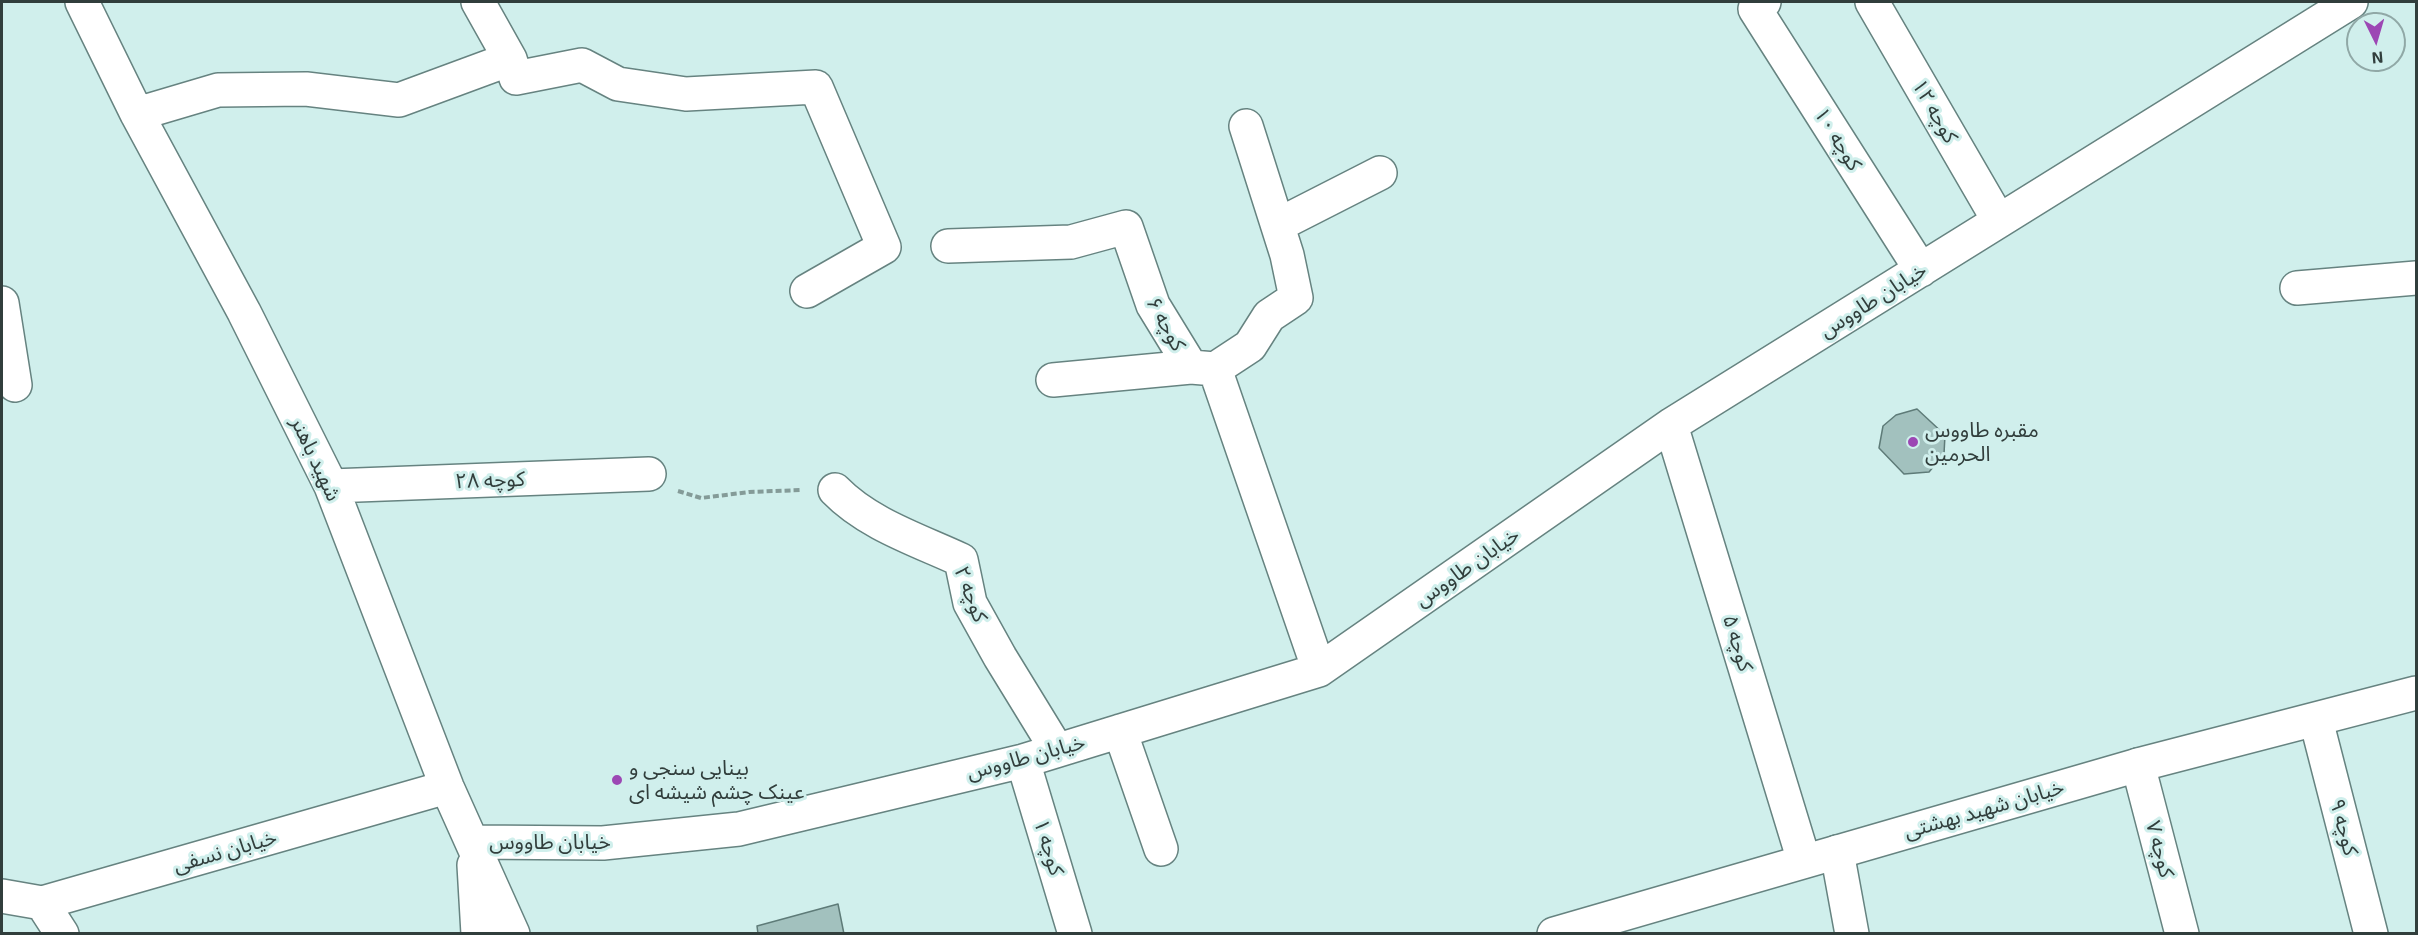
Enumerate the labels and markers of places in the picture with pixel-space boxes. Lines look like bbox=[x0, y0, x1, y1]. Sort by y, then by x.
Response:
place label: مقبره طاووس الحرمین bbox=[1925, 417, 2039, 467]
marker: مقبره طاووس الحرمین bbox=[1906, 435, 1920, 449]
place label: بینایی سنجی و عینک چشم شیشه ای bbox=[629, 755, 804, 805]
marker: بینایی سنجی و عینک چشم شیشه ای bbox=[610, 773, 624, 787]

